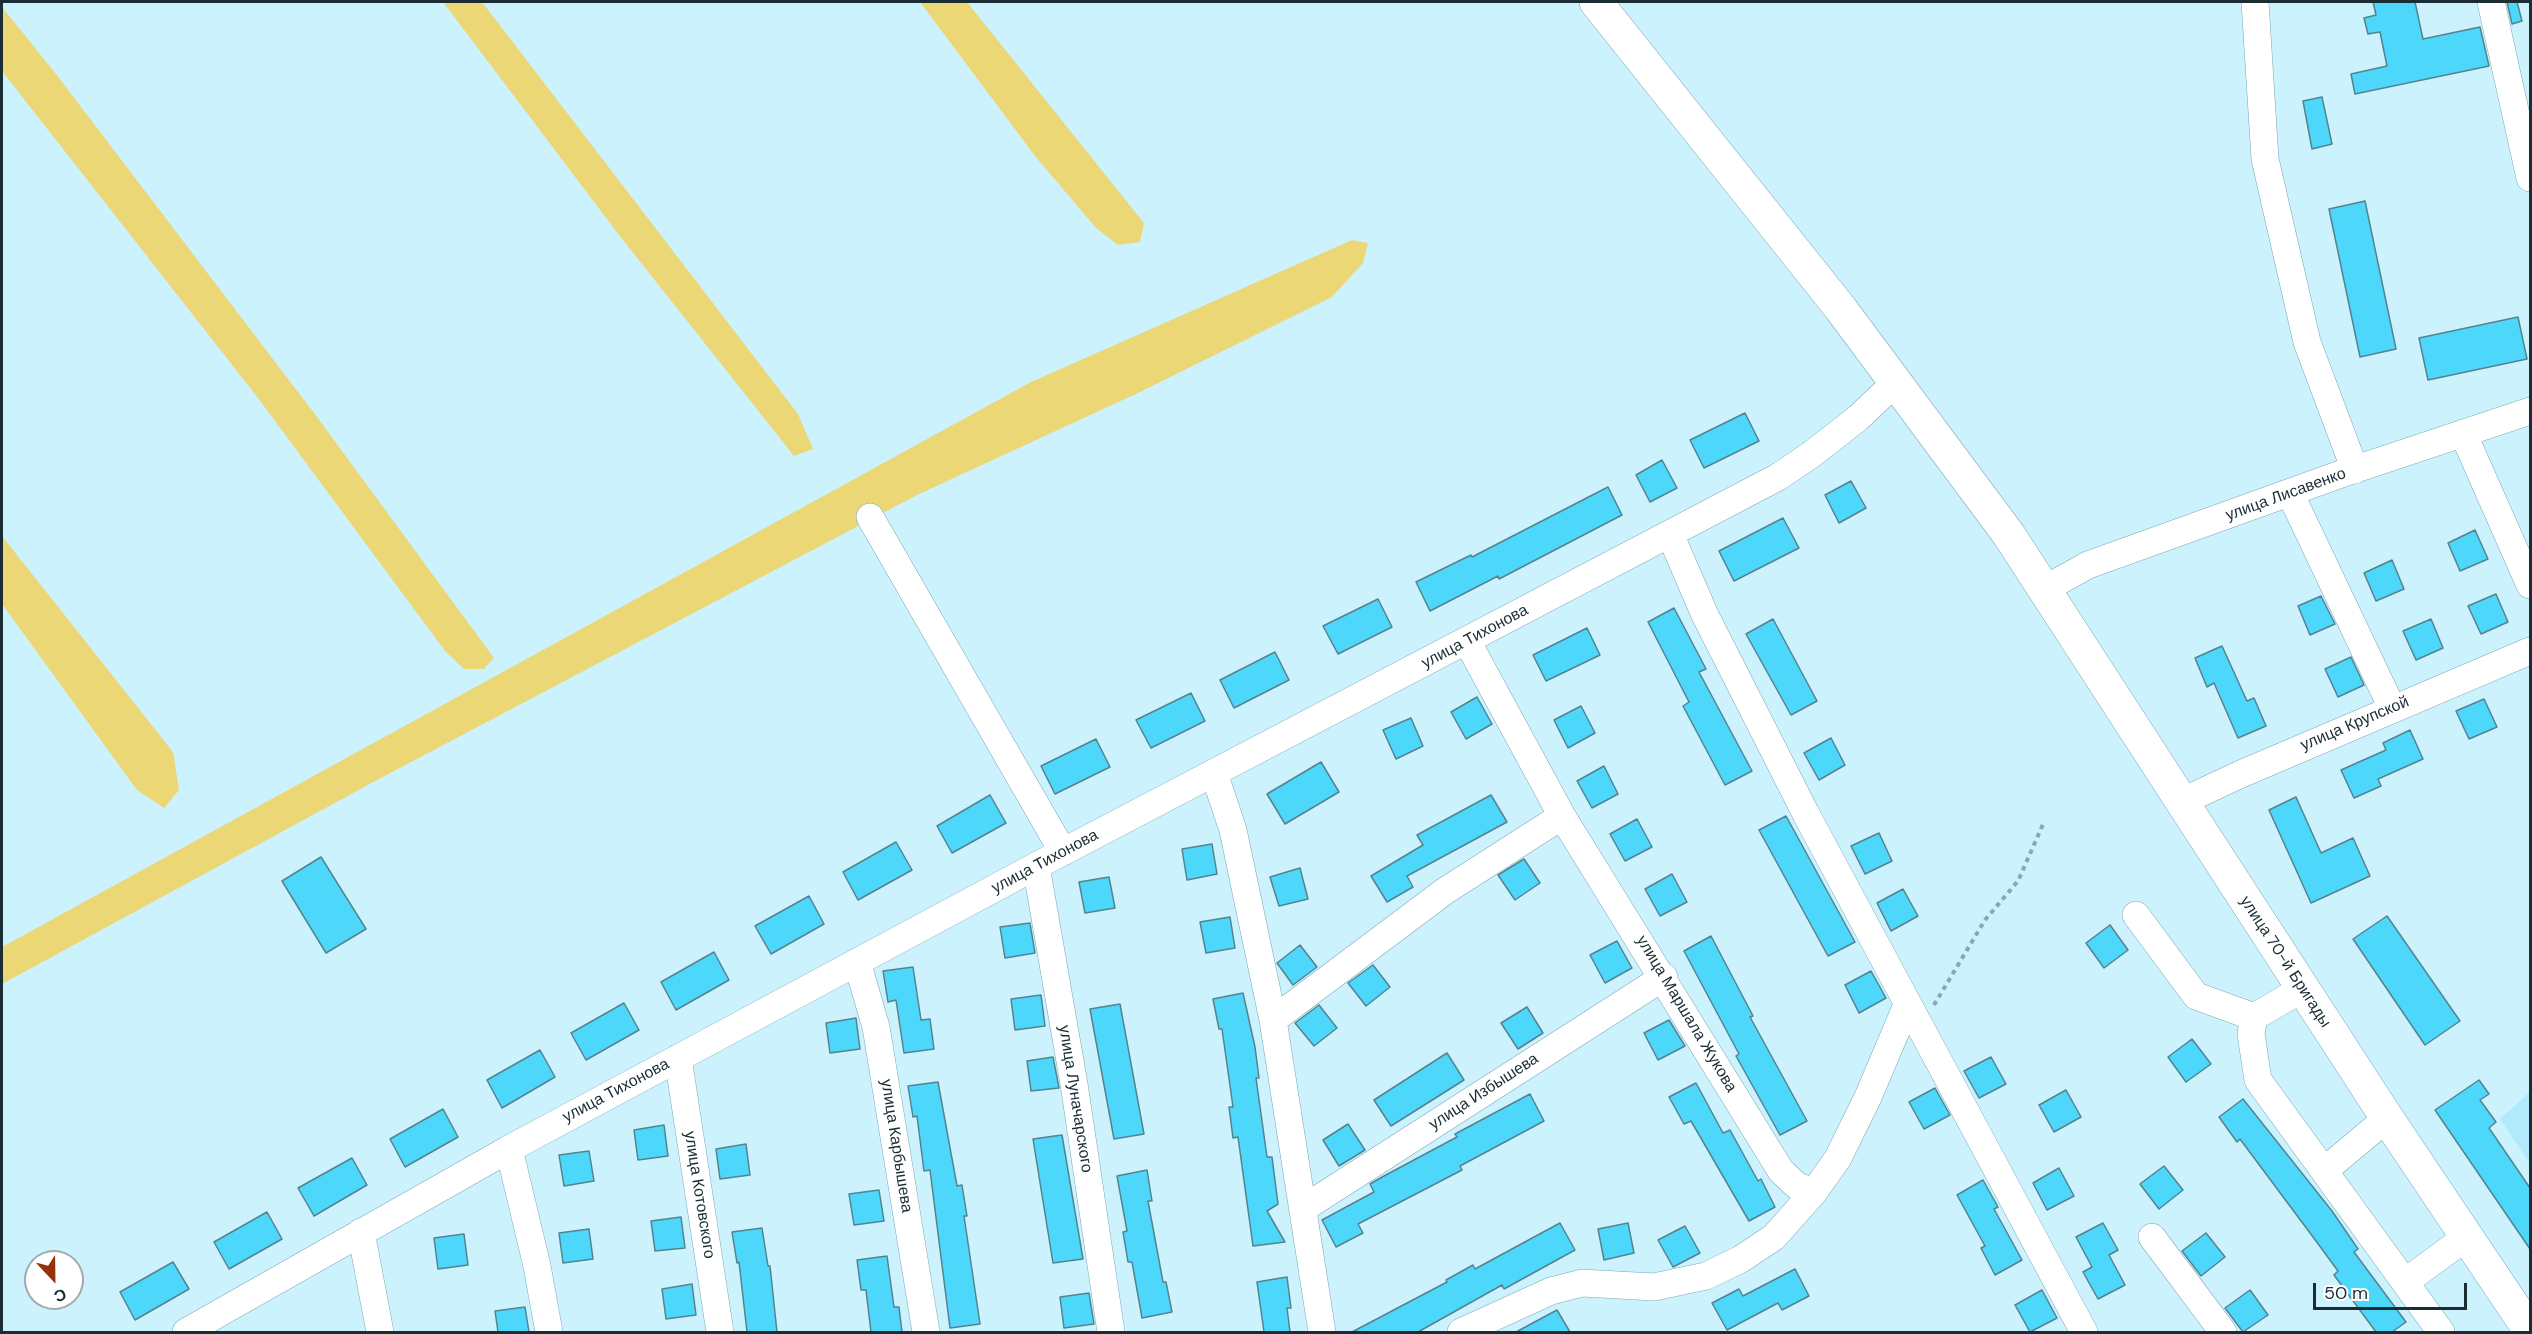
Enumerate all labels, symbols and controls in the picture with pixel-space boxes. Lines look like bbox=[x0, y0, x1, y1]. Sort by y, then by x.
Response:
street label: улица Лисавенко bbox=[2223, 464, 2349, 526]
street label: улица Тихонова bbox=[1418, 601, 1532, 673]
street label: улица Крупской bbox=[2298, 693, 2412, 755]
street label: улица Тихонова bbox=[988, 826, 1102, 898]
street label: улица 70-й Бригады bbox=[2235, 893, 2335, 1031]
street label: улица Маршала Жукова bbox=[1632, 932, 1740, 1096]
street label: улица Луначарского bbox=[1054, 1024, 1096, 1174]
street label: улица Избышева bbox=[1426, 1049, 1542, 1135]
street label: улица Тихонова bbox=[559, 1055, 673, 1127]
street label: улица Карбышева bbox=[876, 1078, 916, 1214]
street label: улица Котовского bbox=[679, 1130, 719, 1260]
north arrow bbox=[24, 1250, 84, 1310]
scale bar bbox=[2316, 1271, 2470, 1309]
text: 50 m bbox=[2324, 1281, 2368, 1305]
text: С bbox=[51, 1283, 69, 1307]

